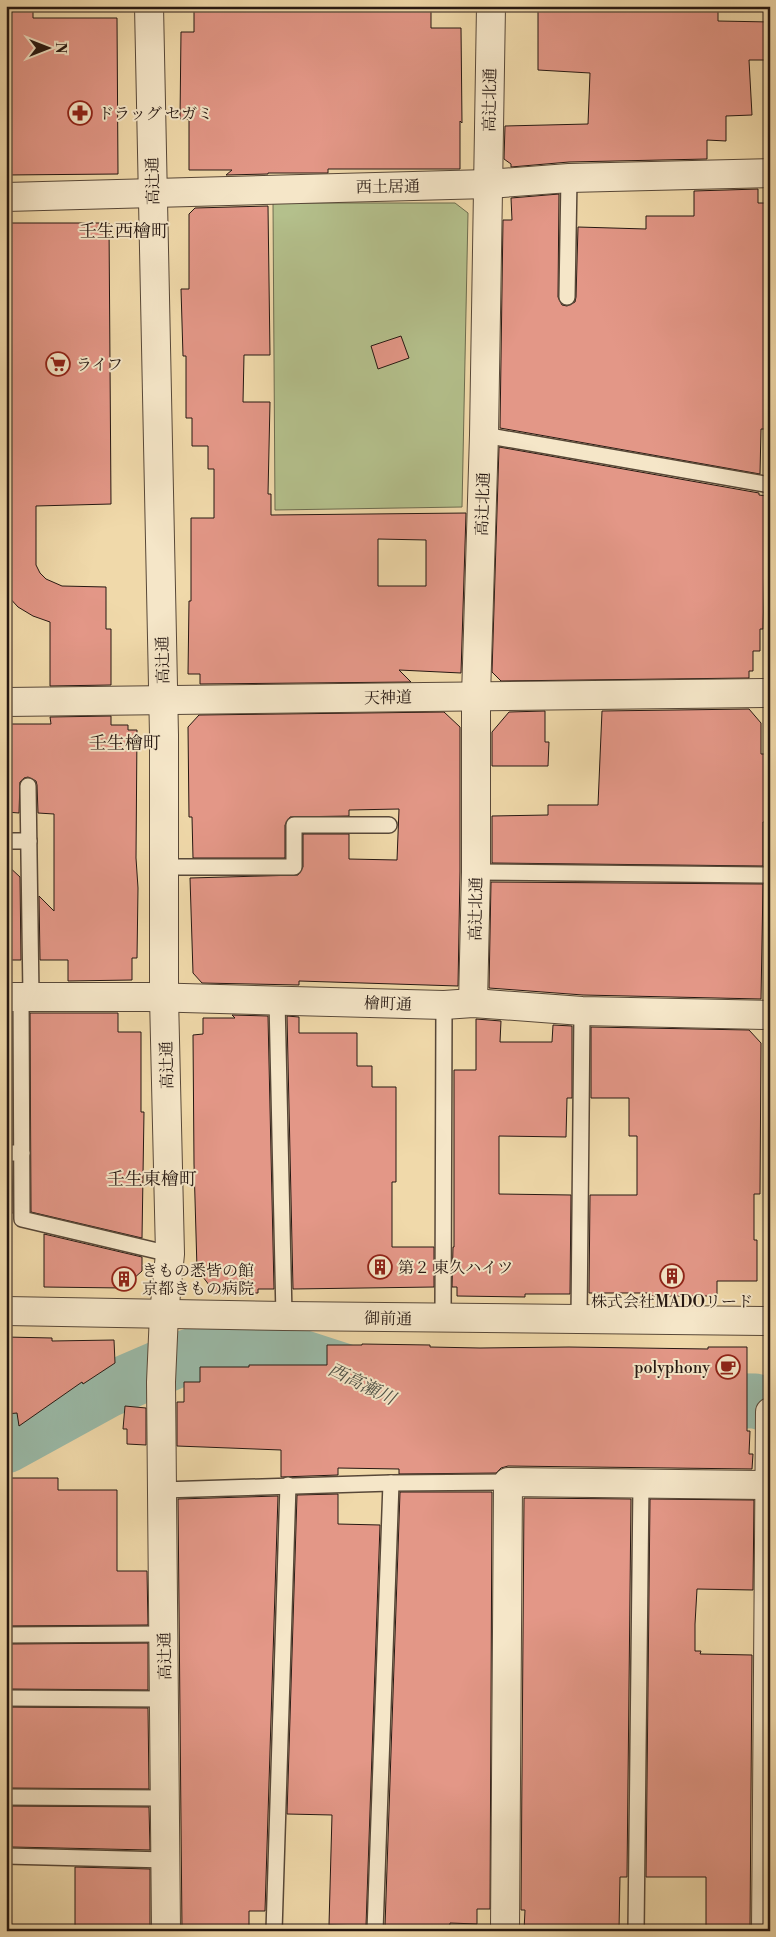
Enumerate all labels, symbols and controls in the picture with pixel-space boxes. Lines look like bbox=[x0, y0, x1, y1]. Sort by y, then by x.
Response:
north arrow bbox=[22, 22, 72, 72]
text: N bbox=[51, 42, 69, 54]
street label: 高辻北通 bbox=[479, 68, 501, 132]
pharmacy icon: ドラッグ セガミ bbox=[67, 100, 93, 126]
place label: ドラッグ セガミ bbox=[98, 104, 213, 124]
street label: 高辻通 bbox=[143, 157, 163, 205]
street label: 西土居通 bbox=[356, 176, 420, 198]
district label: 壬生西檜町 bbox=[79, 220, 169, 243]
supermarket icon: ライフ bbox=[45, 351, 71, 377]
place label: ライフ bbox=[76, 355, 123, 375]
street label: 高辻北通 bbox=[472, 472, 494, 536]
street label: 高辻通 bbox=[153, 636, 173, 684]
street label: 天神道 bbox=[364, 688, 412, 708]
district label: 壬生檜町 bbox=[89, 732, 161, 755]
street label: 高辻北通 bbox=[465, 877, 487, 941]
street label: 檜町通 bbox=[364, 993, 412, 1015]
street label: 高辻通 bbox=[157, 1041, 177, 1089]
district label: 壬生東檜町 bbox=[107, 1168, 197, 1191]
building icon: 第２ 東久ハイツ bbox=[367, 1254, 393, 1280]
place label: 第２ 東久ハイツ bbox=[398, 1258, 513, 1278]
place label: きもの悉皆の館 京都きもの病院 bbox=[142, 1261, 254, 1299]
building icon: 株式会社MADOリード bbox=[659, 1263, 685, 1289]
building icon: きもの悉皆の館 京都きもの病院 bbox=[111, 1266, 137, 1292]
place label: 株式会社MADOリード bbox=[591, 1292, 753, 1312]
street label: 御前通 bbox=[364, 1309, 412, 1329]
cafe icon: polyphony bbox=[715, 1354, 741, 1380]
water label: 西高瀬川 bbox=[324, 1358, 401, 1411]
place label: polyphony bbox=[634, 1358, 710, 1378]
street label: 高辻通 bbox=[155, 1632, 175, 1680]

